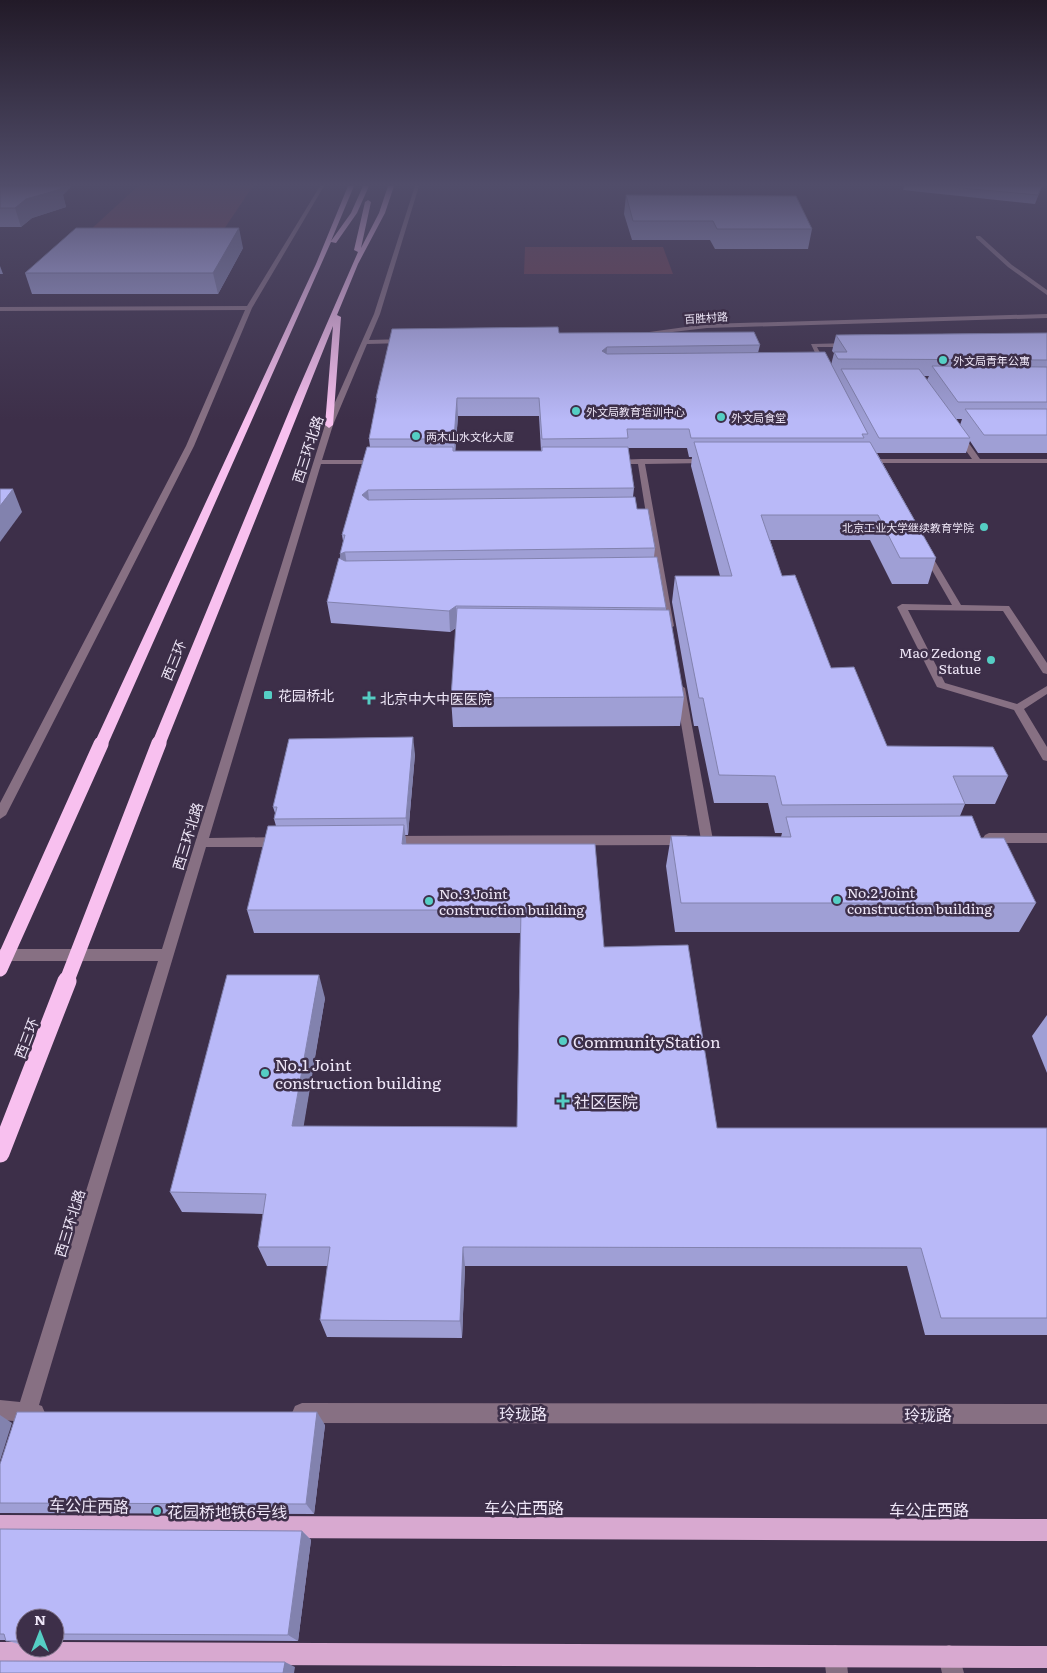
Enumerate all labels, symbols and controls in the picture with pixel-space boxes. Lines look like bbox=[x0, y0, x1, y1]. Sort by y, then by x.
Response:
street label: 百胜村路 bbox=[683, 307, 729, 327]
place label: 外文局青年公寓 bbox=[953, 352, 1030, 368]
marker: 外文局青年公寓 bbox=[937, 354, 949, 366]
place label: 外文局教育培训中心 bbox=[586, 403, 685, 419]
marker: 外文局教育培训中心 bbox=[570, 405, 582, 417]
place label: 外文局食堂 bbox=[731, 409, 786, 425]
marker: 外文局食堂 bbox=[715, 411, 727, 423]
street label: 西三环北路 bbox=[287, 413, 327, 485]
place label: 两木山水文化大厦 bbox=[426, 428, 514, 444]
marker: 两木山水文化大厦 bbox=[410, 430, 422, 442]
place label: 北京工业大学继续教育学院 bbox=[842, 519, 974, 535]
marker: 北京工业大学继续教育学院 bbox=[978, 521, 990, 533]
street label: 西三环 bbox=[156, 637, 190, 683]
place label: Mao Zedong Statue bbox=[899, 642, 981, 678]
marker: Mao Zedong Statue bbox=[985, 654, 997, 666]
place label: 花园桥北 bbox=[278, 685, 334, 705]
place label: 北京中大中医医院 bbox=[380, 688, 492, 708]
marker: 花园桥北 bbox=[262, 689, 274, 701]
marker: 北京中大中医医院 bbox=[362, 691, 376, 705]
street label: 西三环北路 bbox=[167, 800, 207, 872]
place label: No.2 Joint construction building bbox=[847, 882, 993, 918]
place label: No.3 Joint construction building bbox=[439, 883, 585, 919]
marker: No.2 Joint construction building bbox=[831, 894, 843, 906]
marker: No.3 Joint construction building bbox=[423, 895, 435, 907]
street label: 西三环 bbox=[9, 1015, 43, 1061]
place label: CommunityStation bbox=[573, 1029, 721, 1053]
marker: CommunityStation bbox=[557, 1035, 569, 1047]
place label: No.1 Joint construction building bbox=[275, 1052, 441, 1094]
marker: No.1 Joint construction building bbox=[259, 1067, 271, 1079]
place label: 社区医院 bbox=[574, 1089, 638, 1113]
marker: 社区医院 bbox=[556, 1094, 570, 1108]
street label: 西三环北路 bbox=[49, 1187, 89, 1259]
street label: 玲珑路 bbox=[499, 1401, 547, 1425]
street label: 玲珑路 bbox=[904, 1402, 952, 1426]
street label: 车公庄西路 bbox=[49, 1492, 129, 1518]
street label: 车公庄西路 bbox=[484, 1495, 564, 1519]
street label: 车公庄西路 bbox=[889, 1497, 969, 1521]
place label: 花园桥地铁6号线 bbox=[167, 1499, 288, 1523]
marker: 花园桥地铁6号线 bbox=[151, 1505, 163, 1517]
north arrow bbox=[15, 1608, 65, 1658]
text: N bbox=[34, 1609, 46, 1629]

